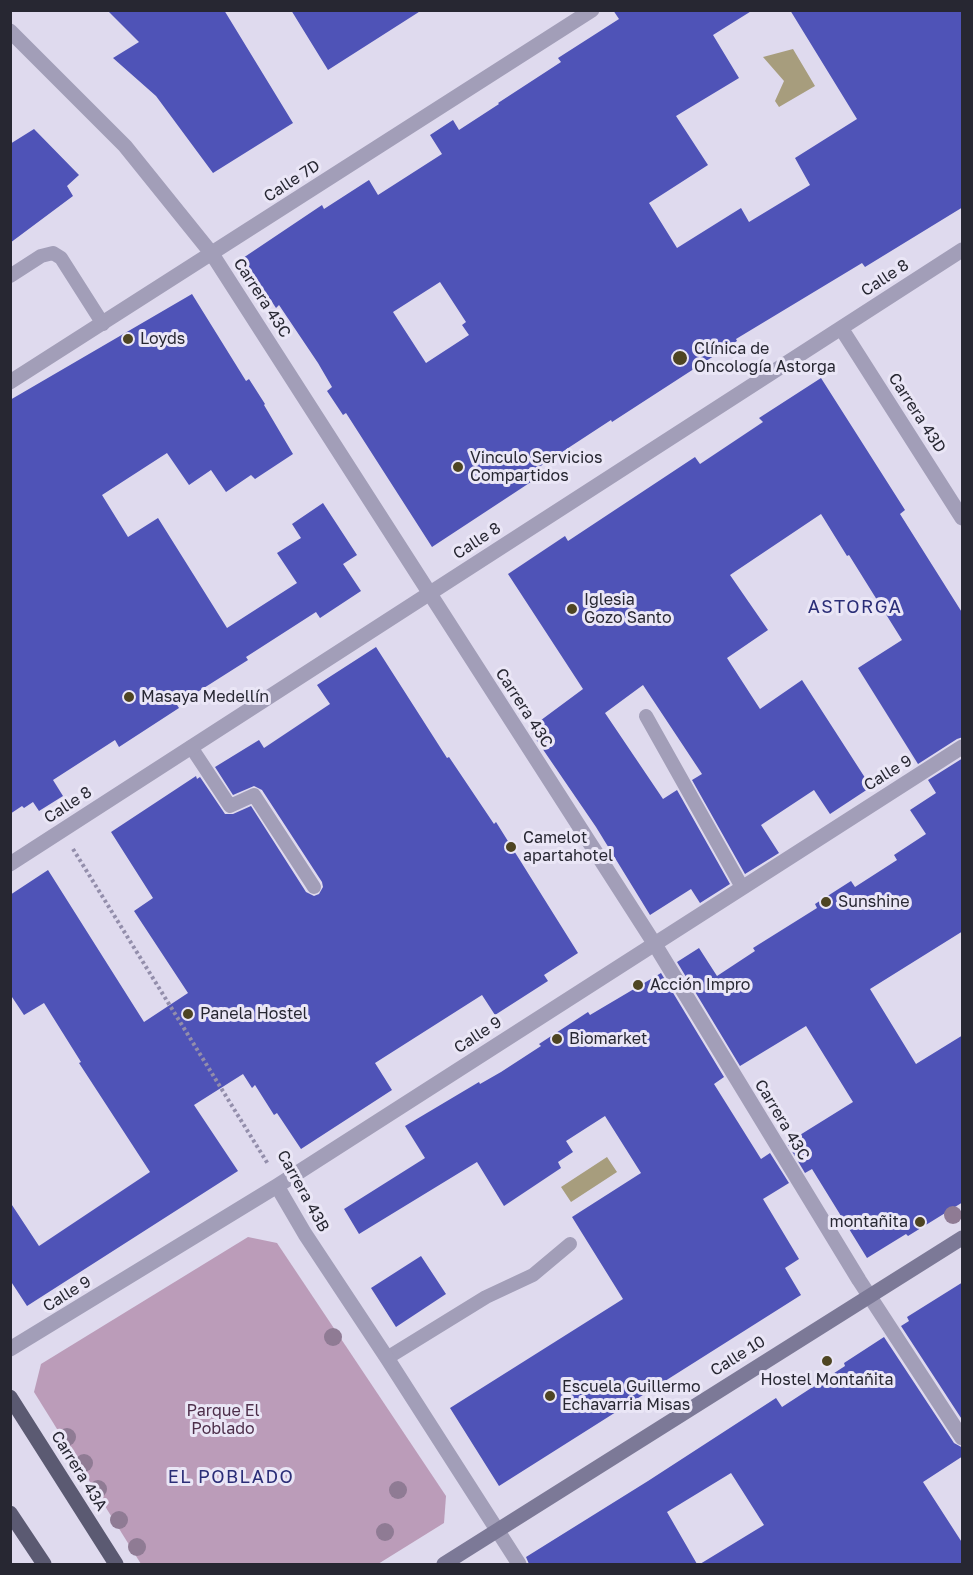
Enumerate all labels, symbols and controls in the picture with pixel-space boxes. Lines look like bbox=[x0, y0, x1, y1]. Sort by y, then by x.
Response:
street label: Calle 7D bbox=[260, 156, 324, 206]
street label: Carrera 43C bbox=[229, 255, 295, 341]
street label: Calle 8 bbox=[858, 256, 912, 300]
place label: Loyds bbox=[140, 329, 185, 349]
marker: Loyds bbox=[121, 332, 135, 346]
place label: Clínica de Oncología Astorga bbox=[694, 339, 836, 377]
marker: Clínica de Oncología Astorga bbox=[671, 349, 689, 367]
street label: Carrera 43D bbox=[884, 370, 950, 456]
place label: Vinculo Servicios Compartidos bbox=[470, 448, 602, 486]
marker: Vinculo Servicios Compartidos bbox=[451, 460, 465, 474]
street label: Calle 8 bbox=[450, 519, 504, 563]
place label: Iglesia Gozo Santo bbox=[584, 590, 672, 628]
district label: ASTORGA bbox=[808, 596, 902, 618]
marker: Iglesia Gozo Santo bbox=[565, 602, 579, 616]
street label: Carrera 43C bbox=[491, 665, 557, 751]
place label: Masaya Medellín bbox=[141, 687, 269, 707]
marker: Masaya Medellín bbox=[122, 690, 136, 704]
street label: Calle 9 bbox=[860, 751, 916, 795]
street label: Calle 8 bbox=[41, 783, 95, 827]
place label: Camelot apartahotel bbox=[523, 828, 613, 866]
marker: Camelot apartahotel bbox=[504, 840, 518, 854]
place label: Sunshine bbox=[838, 892, 909, 912]
marker: Sunshine bbox=[819, 895, 833, 909]
place label: Acción Impro bbox=[650, 975, 750, 995]
marker: Acción Impro bbox=[631, 978, 645, 992]
place label: Panela Hostel bbox=[200, 1004, 308, 1024]
marker: Panela Hostel bbox=[181, 1007, 195, 1021]
street label: Calle 9 bbox=[451, 1013, 505, 1057]
place label: Biomarket bbox=[569, 1029, 647, 1049]
marker: Biomarket bbox=[550, 1032, 564, 1046]
street label: Carrera 43C bbox=[750, 1076, 814, 1164]
street label: Carrera 43B bbox=[273, 1147, 333, 1235]
place label: montañita bbox=[830, 1212, 908, 1232]
marker: montañita bbox=[913, 1215, 927, 1229]
street label: Calle 9 bbox=[39, 1272, 95, 1316]
street label: Calle 10 bbox=[707, 1332, 769, 1380]
marker: Hostel Montañita bbox=[820, 1354, 834, 1368]
place label: Hostel Montañita bbox=[760, 1370, 894, 1390]
place label: Escuela Guillermo Echavarria Misas bbox=[562, 1377, 701, 1415]
marker: Escuela Guillermo Echavarria Misas bbox=[543, 1389, 557, 1403]
park label: Parque El Poblado bbox=[186, 1401, 260, 1439]
street label: Carrera 43A bbox=[47, 1428, 111, 1514]
district label: EL POBLADO bbox=[168, 1466, 294, 1488]

